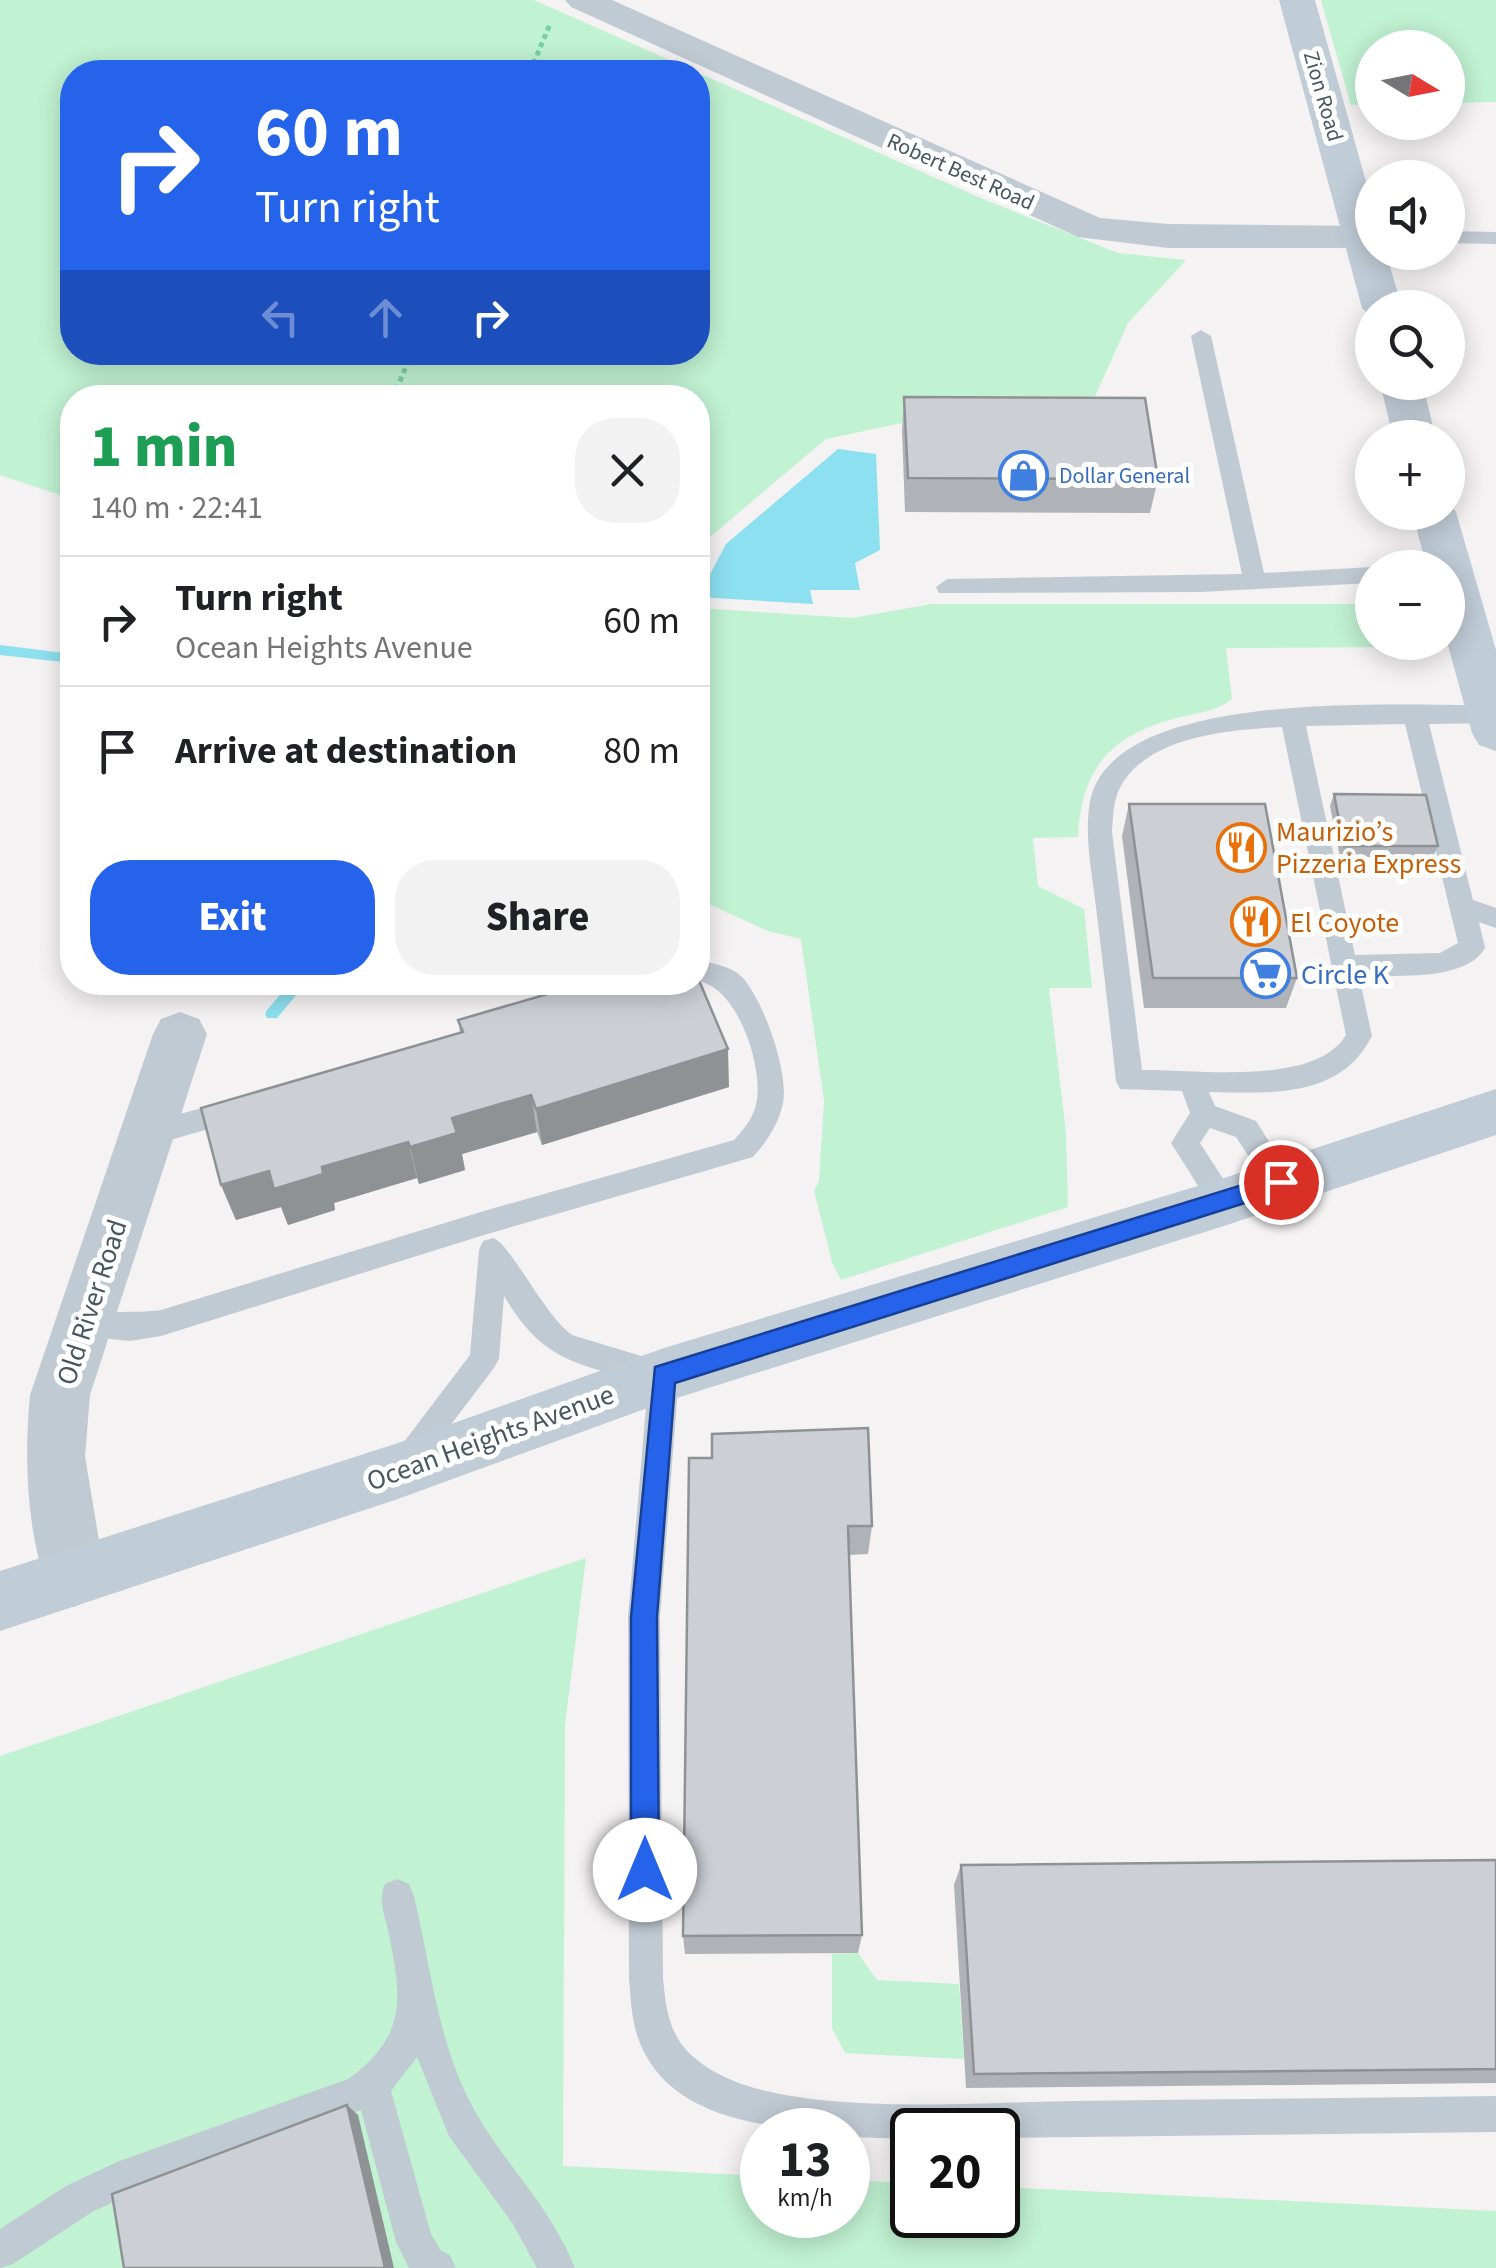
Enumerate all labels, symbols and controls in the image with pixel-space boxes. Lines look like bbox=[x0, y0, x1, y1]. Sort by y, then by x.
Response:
north arrow bbox=[1355, 30, 1465, 140]
map controls bbox=[1355, 30, 1465, 660]
street label: Zion Road bbox=[1295, 47, 1351, 145]
text: 60 m bbox=[255, 83, 403, 183]
icon: right bbox=[90, 100, 220, 230]
street label: Robert Best Road bbox=[882, 125, 1039, 219]
button: sound bbox=[1355, 160, 1465, 270]
text: Turn right bbox=[255, 176, 440, 240]
icon: left bbox=[253, 290, 308, 345]
icon: ahead bbox=[358, 290, 413, 345]
icon: right bbox=[463, 290, 518, 345]
button: search bbox=[1355, 290, 1465, 400]
text: 1 min bbox=[90, 405, 237, 490]
button: close bbox=[575, 418, 680, 523]
button: + bbox=[1355, 420, 1465, 530]
shop icon: Dollar General bbox=[998, 449, 1050, 501]
place label: Dollar General bbox=[1059, 460, 1190, 492]
text: 140 m · 22:41 bbox=[90, 485, 263, 531]
button: − bbox=[1355, 550, 1465, 660]
text: Turn right bbox=[175, 571, 343, 625]
icon: right bbox=[90, 594, 145, 649]
text: 60 m bbox=[603, 594, 680, 648]
text: Ocean Heights Avenue bbox=[175, 625, 473, 671]
icon: arrive bbox=[90, 724, 145, 779]
text: Arrive at destination bbox=[175, 724, 517, 778]
text: 80 m bbox=[603, 724, 680, 778]
place label: Maurizio’s Pizzeria Express bbox=[1276, 812, 1461, 884]
restaurant icon: Maurizio’s Pizzeria Express bbox=[1215, 821, 1267, 873]
button: Exit bbox=[90, 860, 375, 975]
button: Share bbox=[395, 860, 680, 975]
restaurant icon: El Coyote bbox=[1229, 896, 1281, 948]
place label: El Coyote bbox=[1290, 903, 1399, 943]
supermarket icon: Circle K bbox=[1240, 948, 1292, 1000]
place label: Circle K bbox=[1301, 955, 1390, 995]
pin bbox=[1239, 1140, 1324, 1225]
icon: arrive bbox=[1254, 1155, 1309, 1210]
street label: Old River Road bbox=[46, 1214, 138, 1390]
street label: Ocean Heights Avenue bbox=[361, 1375, 620, 1501]
position arrow bbox=[593, 1818, 697, 1922]
speed limit sign: 20 bbox=[890, 2108, 1020, 2238]
text: 13 bbox=[779, 2125, 831, 2196]
text: km/h bbox=[777, 2180, 833, 2216]

